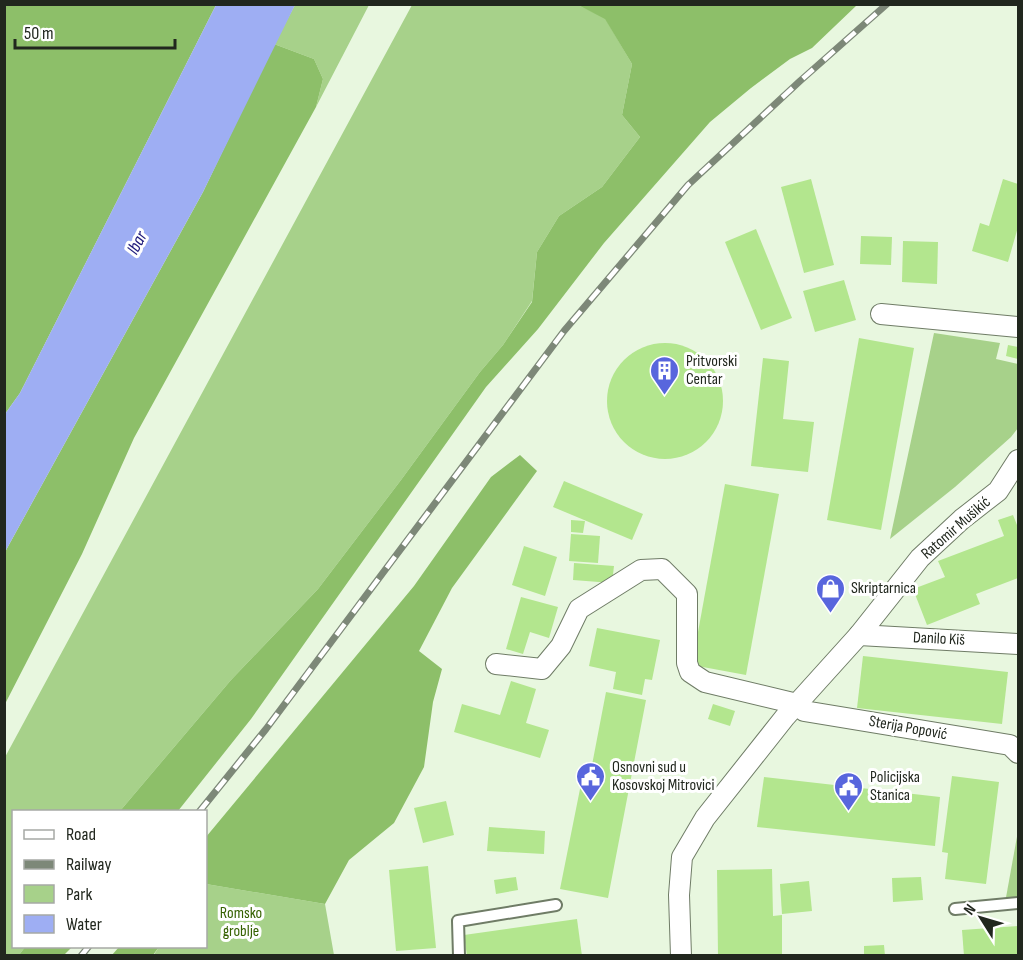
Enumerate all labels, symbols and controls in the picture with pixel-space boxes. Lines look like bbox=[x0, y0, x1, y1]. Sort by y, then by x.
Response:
scale bar bbox=[15, 12, 176, 50]
text: 50 m bbox=[24, 23, 54, 44]
water label: Ibar bbox=[122, 227, 152, 258]
place label: Pritvorski Centar bbox=[686, 352, 737, 389]
building icon: Pritvorski Centar bbox=[649, 354, 681, 396]
street label: Ratomir Mušikić bbox=[917, 493, 995, 563]
shop icon: Skriptarnica bbox=[814, 572, 846, 614]
place label: Skriptarnica bbox=[851, 579, 916, 598]
street label: Danilo Kiš bbox=[913, 628, 966, 650]
street label: Sterija Popović bbox=[867, 712, 949, 744]
place label: Osnovni sud u Kosovskoj Mitrovici bbox=[612, 758, 714, 795]
public building icon: Osnovni sud u Kosovskoj Mitrovici bbox=[575, 760, 607, 802]
place label: Policijska Stanica bbox=[870, 768, 920, 805]
public building icon: Policijska Stanica bbox=[833, 770, 865, 812]
legend bbox=[12, 810, 207, 948]
text: Road bbox=[66, 824, 96, 845]
text: Railway bbox=[66, 854, 111, 875]
text: Park bbox=[66, 884, 92, 905]
north arrow bbox=[951, 888, 1011, 948]
text: N bbox=[960, 901, 980, 919]
park label: Romsko groblje bbox=[220, 904, 262, 941]
text: Water bbox=[66, 914, 102, 935]

